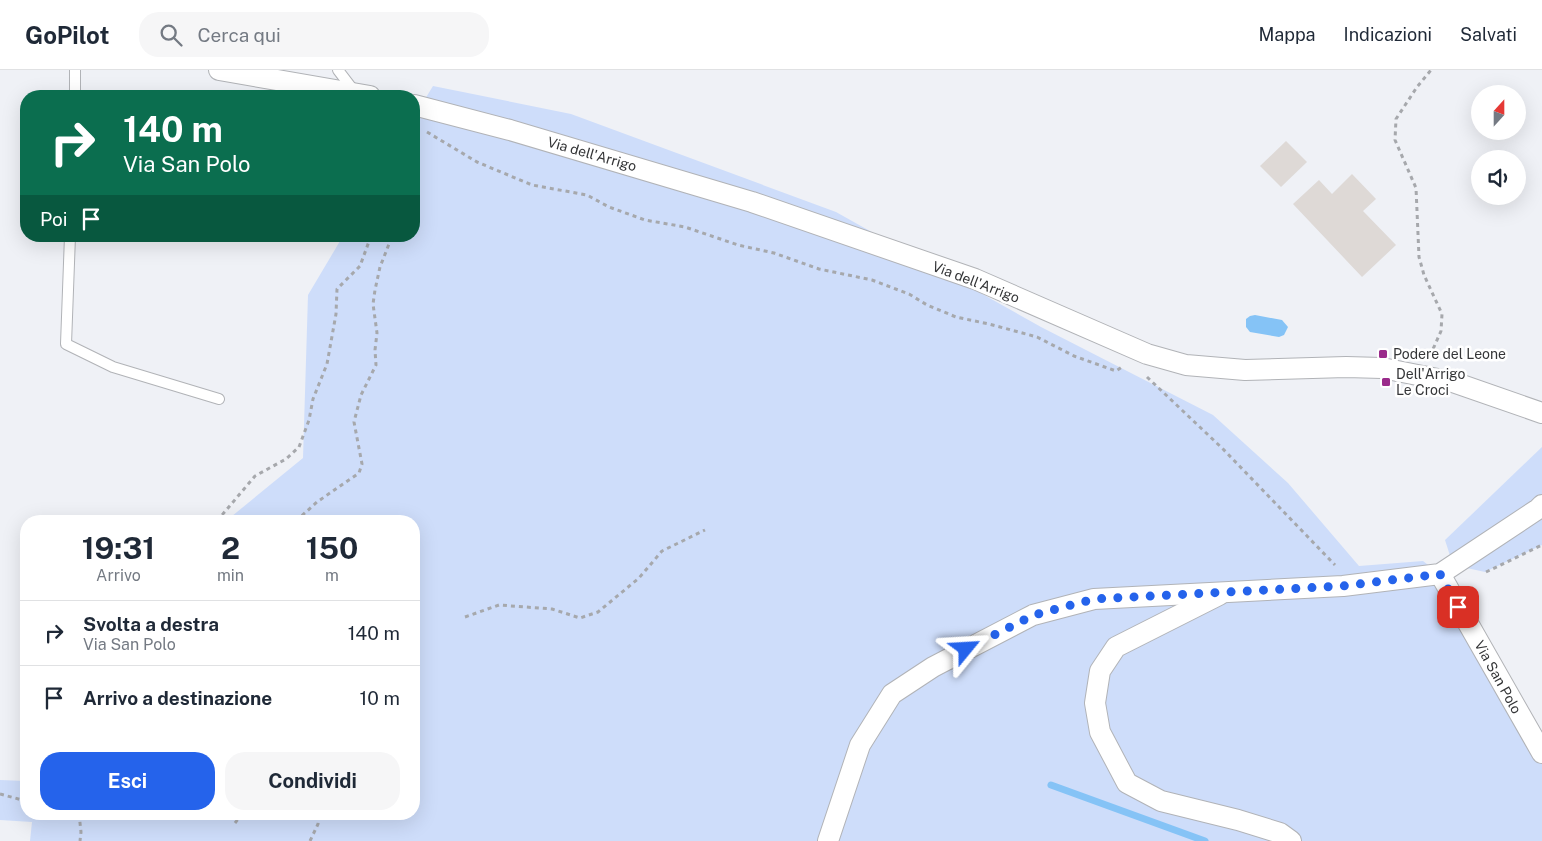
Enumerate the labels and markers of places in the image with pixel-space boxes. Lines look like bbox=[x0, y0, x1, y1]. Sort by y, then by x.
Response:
place label: Podere del Leone bbox=[1393, 346, 1506, 362]
marker: Podere del Leone bbox=[1377, 348, 1389, 360]
place label: Dell'Arrigo Le Croci bbox=[1396, 366, 1466, 398]
marker: Dell'Arrigo Le Croci bbox=[1380, 376, 1392, 388]
pin bbox=[1437, 586, 1479, 628]

